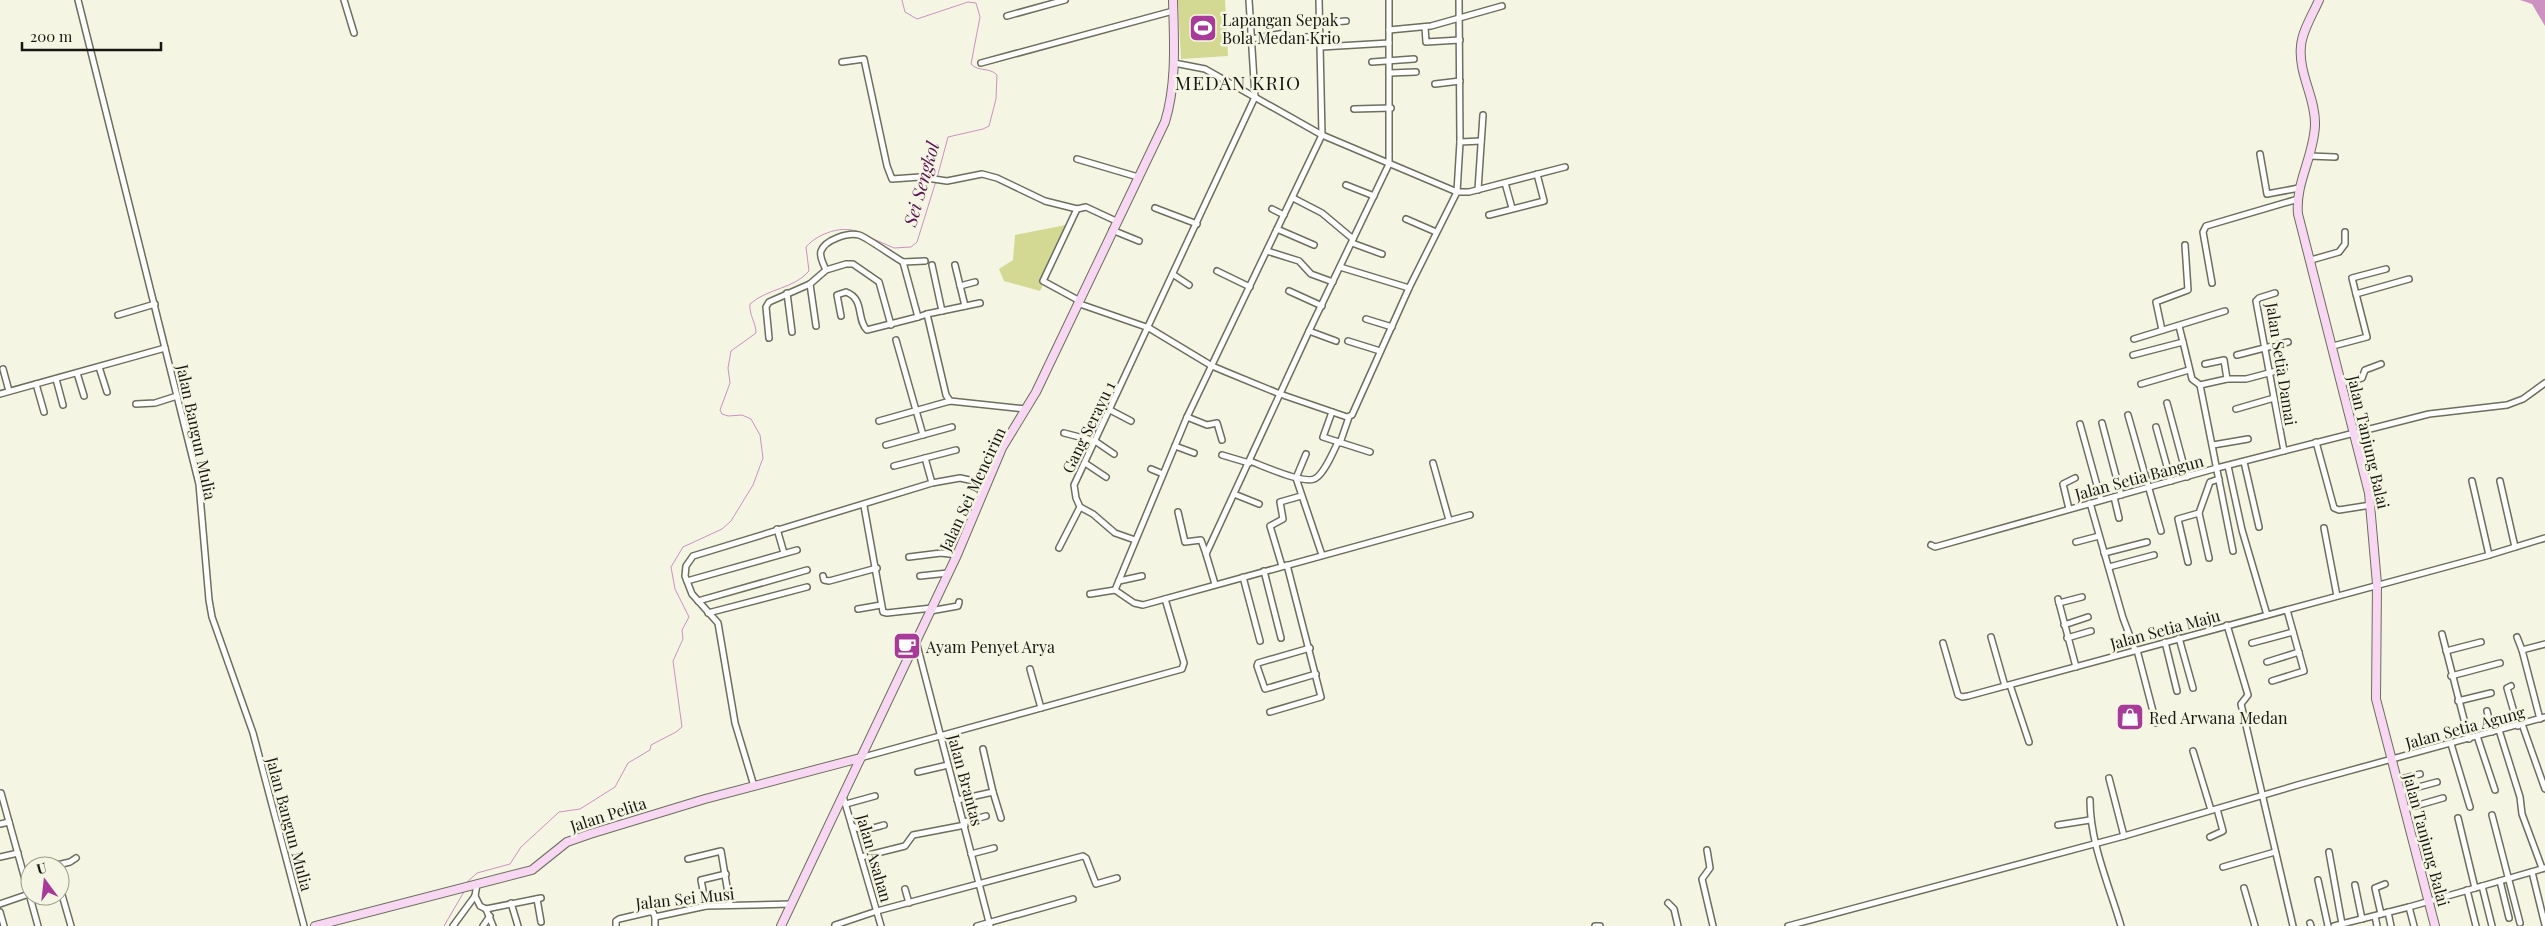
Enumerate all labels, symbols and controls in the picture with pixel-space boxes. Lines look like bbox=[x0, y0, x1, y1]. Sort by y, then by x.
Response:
place label: Lapangan Sepak Bola Medan Krio bbox=[1222, 9, 1341, 48]
sports icon: Lapangan Sepak Bola Medan Krio bbox=[1188, 13, 1218, 43]
scale bar bbox=[22, 20, 161, 52]
text: 200 m bbox=[30, 26, 73, 46]
district label: MEDAN KRIO bbox=[1175, 69, 1301, 95]
water label: Sei Sengkol bbox=[897, 138, 945, 230]
street label: Jalan Setia Damai bbox=[2262, 300, 2302, 427]
street label: Jalan Bangun Mulia bbox=[172, 361, 222, 502]
street label: Jalan Tanjung Balai bbox=[2343, 372, 2395, 511]
street label: Gang Serayu 1 bbox=[1057, 377, 1119, 477]
street label: Jalan Sei Mencirim bbox=[934, 424, 1010, 555]
street label: Jalan Setia Bangun bbox=[2071, 450, 2206, 505]
street label: Jalan Setia Maju bbox=[2107, 604, 2222, 654]
cafe icon: Ayam Penyet Arya bbox=[892, 631, 922, 661]
place label: Ayam Penyet Arya bbox=[925, 636, 1055, 657]
street label: Jalan Setia Agung bbox=[2402, 701, 2528, 753]
shop icon: Red Arwana Medan bbox=[2115, 702, 2145, 732]
place label: Red Arwana Medan bbox=[2149, 707, 2288, 728]
street label: Jalan Brantas bbox=[943, 731, 988, 828]
street label: Jalan Bangun Mulia bbox=[262, 754, 318, 893]
street label: Jalan Tanjung Balai bbox=[2399, 770, 2455, 909]
street label: Jalan Pelita bbox=[566, 792, 649, 837]
street label: Jalan Asahan bbox=[852, 811, 898, 905]
north arrow bbox=[20, 856, 70, 906]
text: U bbox=[34, 857, 49, 878]
street label: Jalan Sei Musi bbox=[634, 882, 736, 914]

